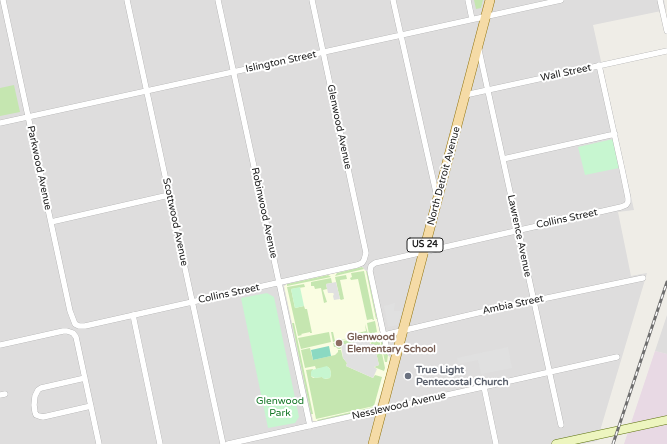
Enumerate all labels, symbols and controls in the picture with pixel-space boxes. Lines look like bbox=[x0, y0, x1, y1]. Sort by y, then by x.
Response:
street label: Islington Street bbox=[245, 49, 317, 75]
street label: Wall Street bbox=[540, 62, 592, 84]
street label: Glenwood Avenue bbox=[324, 83, 354, 171]
street label: Parkwood Avenue bbox=[24, 125, 54, 211]
street label: North Detroit Avenue bbox=[425, 125, 463, 227]
street label: Robinwood Avenue bbox=[248, 166, 280, 260]
street label: Scottwood Avenue bbox=[160, 177, 190, 267]
street label: Lawrence Avenue bbox=[504, 194, 534, 278]
street label: Collins Street bbox=[535, 207, 599, 231]
road number: US 24 bbox=[407, 238, 443, 252]
street label: Collins Street bbox=[197, 282, 261, 306]
street label: Ambia Street bbox=[481, 293, 545, 317]
place label: Glenwood Elementary School bbox=[347, 331, 436, 354]
marker: Glenwood Elementary School bbox=[334, 338, 344, 348]
place label: True Light Pentecostal Church bbox=[416, 364, 508, 388]
marker: True Light Pentecostal Church bbox=[403, 371, 413, 381]
street label: Nesslewood Avenue bbox=[351, 389, 447, 423]
park label: Glenwood Park bbox=[256, 395, 304, 418]

